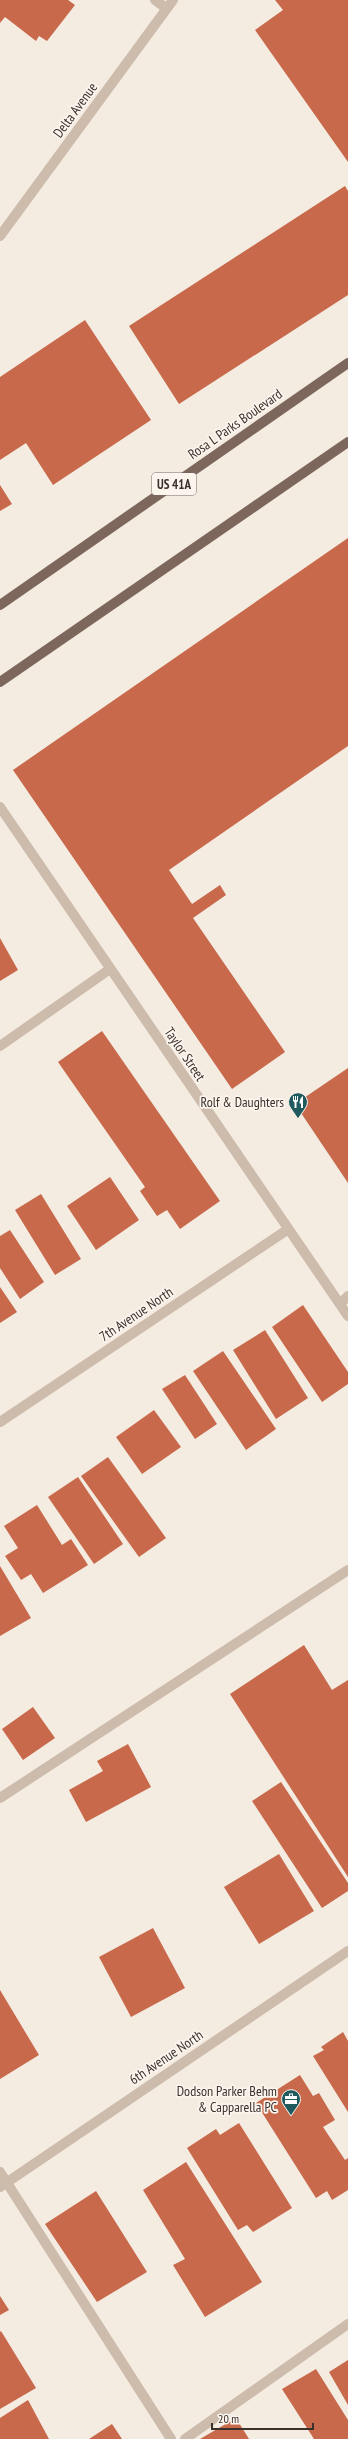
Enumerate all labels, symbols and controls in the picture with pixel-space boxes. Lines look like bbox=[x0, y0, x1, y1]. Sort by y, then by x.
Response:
street label: Delta Avenue bbox=[49, 79, 101, 141]
street label: Rosa L Parks Boulevard bbox=[184, 385, 286, 463]
road number: US 41A bbox=[152, 473, 196, 495]
street label: Taylor Street bbox=[160, 1024, 210, 1084]
restaurant icon: Rolf & Daughters bbox=[287, 1091, 309, 1119]
place label: Rolf & Daughters bbox=[200, 1093, 284, 1111]
street label: 7th Avenue North bbox=[96, 1283, 176, 1345]
street label: 6th Avenue North bbox=[126, 2026, 206, 2088]
place label: Dodson Parker Behm & Capparella PC bbox=[177, 2082, 278, 2116]
office icon: Dodson Parker Behm & Capparella PC bbox=[280, 2088, 302, 2116]
scale bar bbox=[212, 2405, 313, 2431]
text: 20 m bbox=[218, 2411, 239, 2426]

